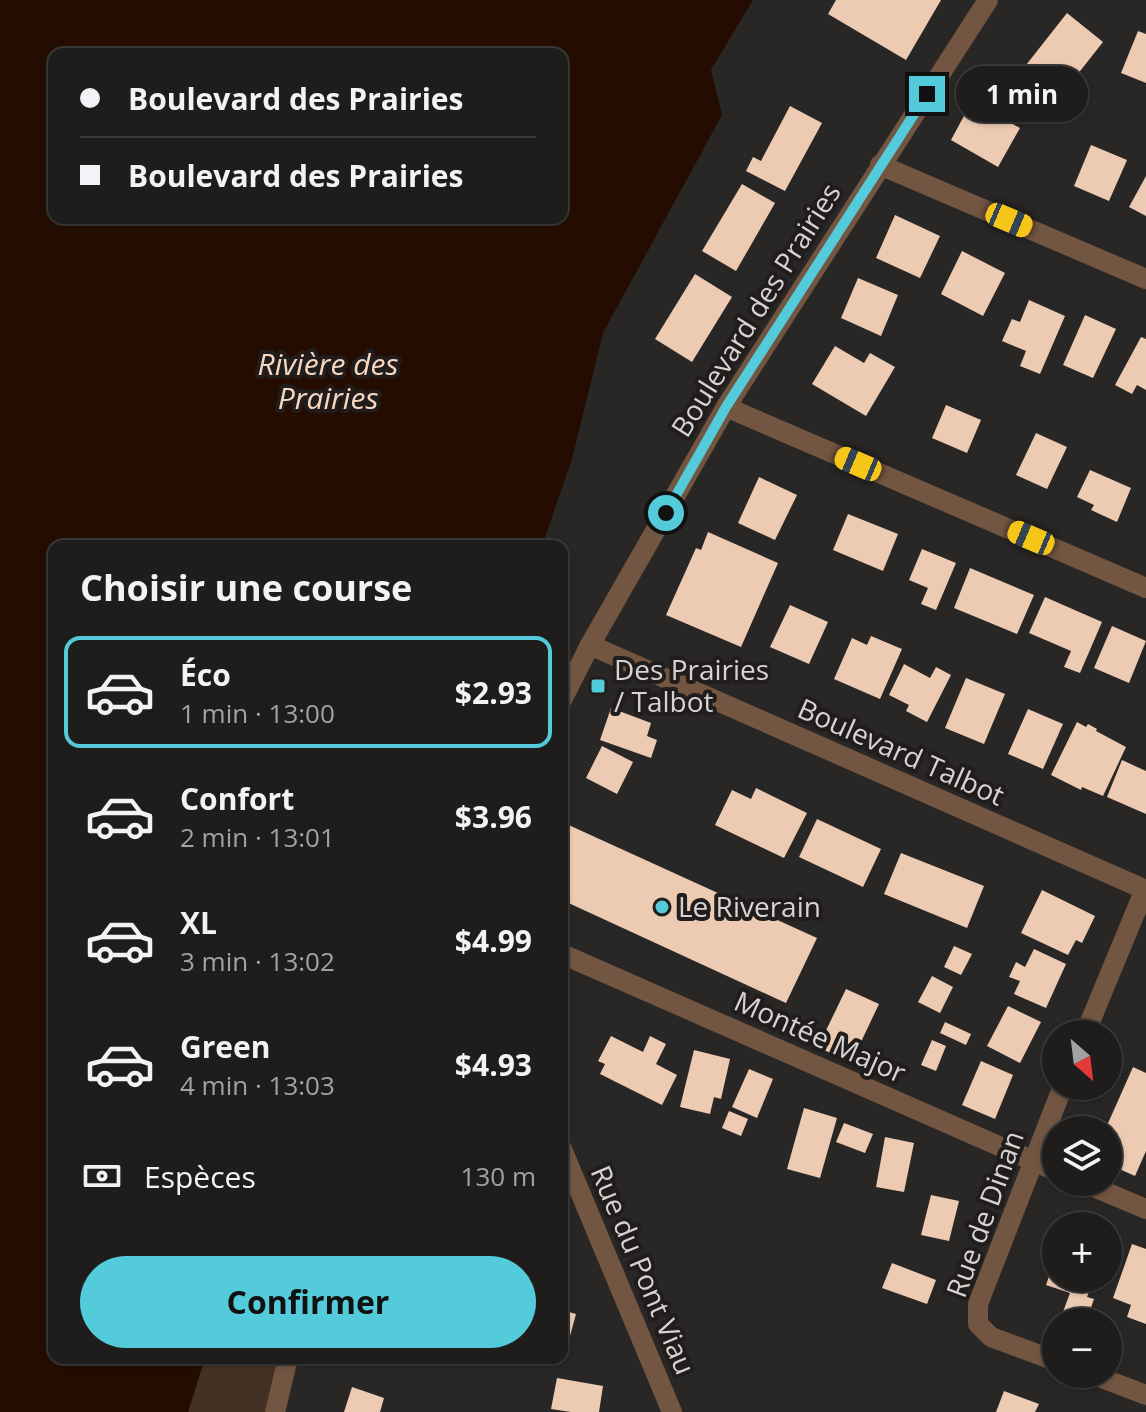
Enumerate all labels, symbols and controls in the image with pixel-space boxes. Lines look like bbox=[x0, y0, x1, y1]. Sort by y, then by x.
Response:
callout: 1 min bbox=[955, 66, 1087, 122]
route end bbox=[909, 76, 945, 112]
text: 1 min bbox=[986, 76, 1058, 112]
text: Boulevard des Prairies bbox=[128, 78, 463, 119]
text: Boulevard des Prairies bbox=[128, 155, 463, 196]
street label: Boulevard des Prairies bbox=[662, 175, 849, 443]
car bbox=[982, 200, 1036, 240]
water label: Rivière des Prairies bbox=[258, 343, 398, 418]
car bbox=[831, 444, 885, 484]
route start bbox=[648, 495, 684, 531]
car bbox=[1004, 518, 1058, 558]
text: Choisir une course bbox=[80, 563, 412, 612]
place label: Des Prairies / Talbot bbox=[614, 650, 769, 720]
text: Éco bbox=[180, 654, 231, 695]
icon: car bbox=[84, 656, 156, 728]
text: $2.93 bbox=[455, 672, 532, 713]
marker: Des Prairies / Talbot bbox=[589, 677, 607, 695]
street label: Boulevard Talbot bbox=[792, 689, 1011, 814]
text: 1 min · 13:00 bbox=[180, 695, 335, 731]
text: Confort bbox=[180, 778, 294, 819]
icon: car bbox=[84, 780, 156, 852]
text: $3.96 bbox=[455, 796, 532, 837]
text: 2 min · 13:01 bbox=[180, 819, 335, 855]
place label: Le Riverain bbox=[678, 887, 821, 925]
marker: Le Riverain bbox=[653, 898, 671, 916]
text: XL bbox=[180, 902, 217, 943]
icon: car bbox=[84, 904, 156, 976]
text: $4.99 bbox=[455, 920, 532, 961]
text: 3 min · 13:02 bbox=[180, 943, 335, 979]
street label: Montée Major bbox=[729, 981, 913, 1091]
north arrow bbox=[1042, 1020, 1122, 1100]
map controls bbox=[1042, 1020, 1122, 1388]
text: Green bbox=[180, 1026, 271, 1067]
icon: car bbox=[84, 1028, 156, 1100]
text: $4.93 bbox=[455, 1044, 532, 1085]
text: 4 min · 13:03 bbox=[180, 1067, 335, 1103]
button: layers bbox=[1042, 1116, 1122, 1196]
street label: Rue de Dinan bbox=[936, 1125, 1032, 1302]
icon: cash bbox=[80, 1154, 124, 1198]
text: Espèces bbox=[144, 1156, 256, 1197]
text: 130 m bbox=[461, 1158, 536, 1194]
street label: Rue du Pont Viau bbox=[583, 1159, 705, 1380]
button: + bbox=[1042, 1212, 1122, 1292]
button: Confirmer bbox=[80, 1256, 536, 1348]
button: − bbox=[1042, 1308, 1122, 1388]

